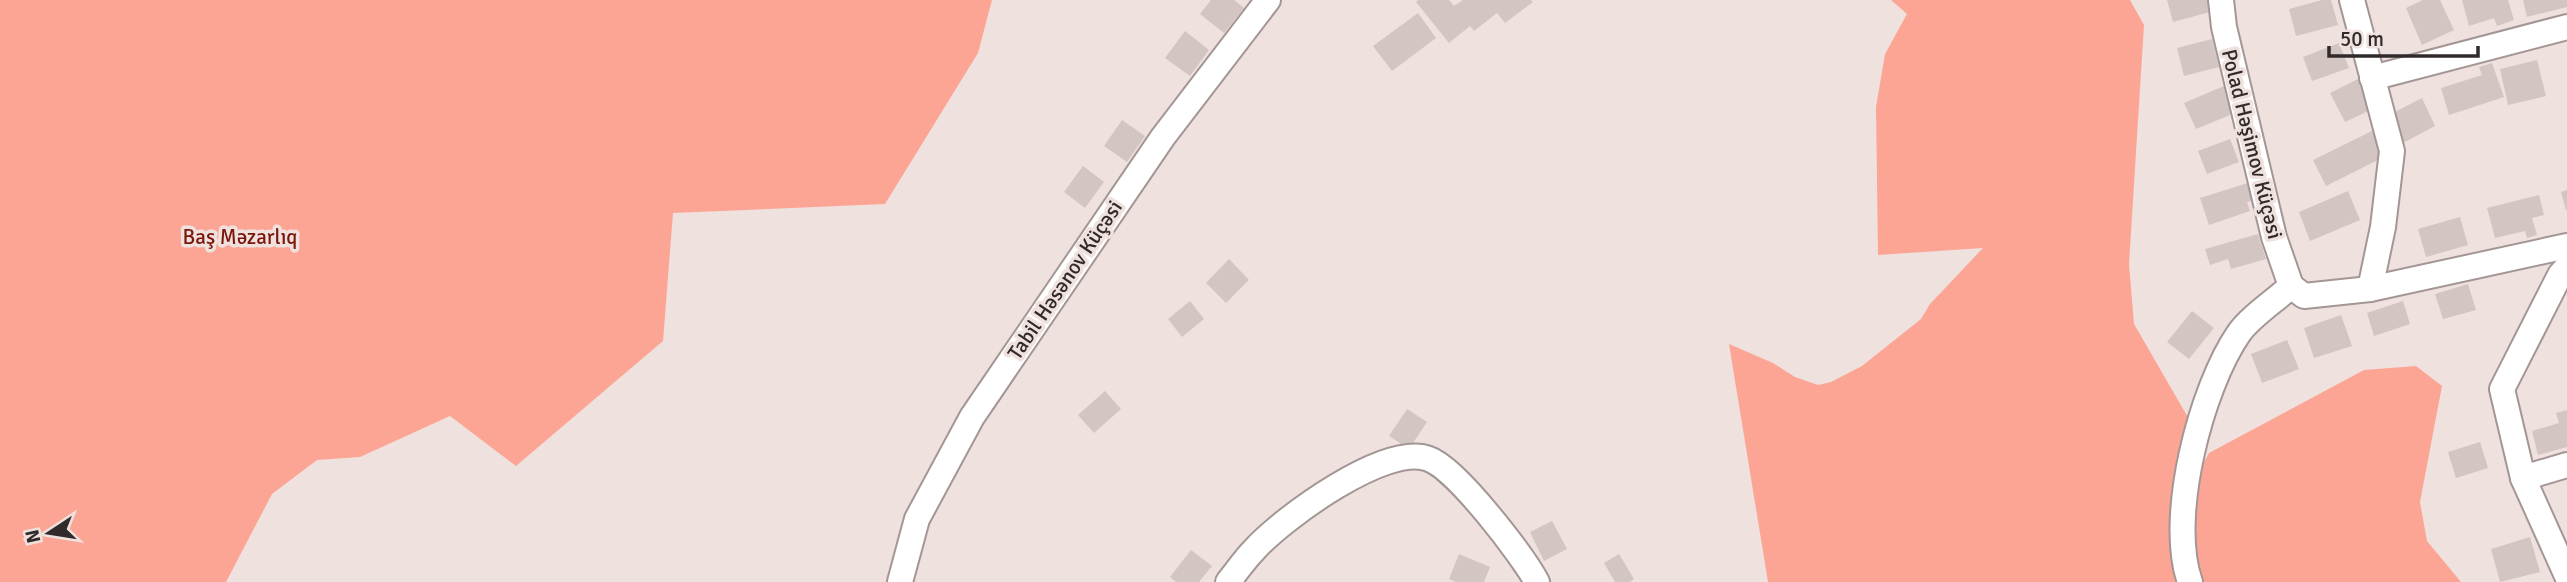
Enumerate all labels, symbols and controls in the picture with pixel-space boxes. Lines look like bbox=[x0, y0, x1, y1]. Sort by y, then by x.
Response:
scale bar bbox=[2329, 14, 2478, 58]
text: 50 m bbox=[2340, 26, 2384, 52]
street label: Polad Həşimov Küçəsi bbox=[2216, 46, 2288, 242]
street label: Tabil Həsənov Küçəsi bbox=[1002, 195, 1128, 365]
park label: Baş Məzarlıq bbox=[183, 224, 297, 250]
north arrow bbox=[14, 498, 84, 568]
text: N bbox=[20, 527, 46, 545]

